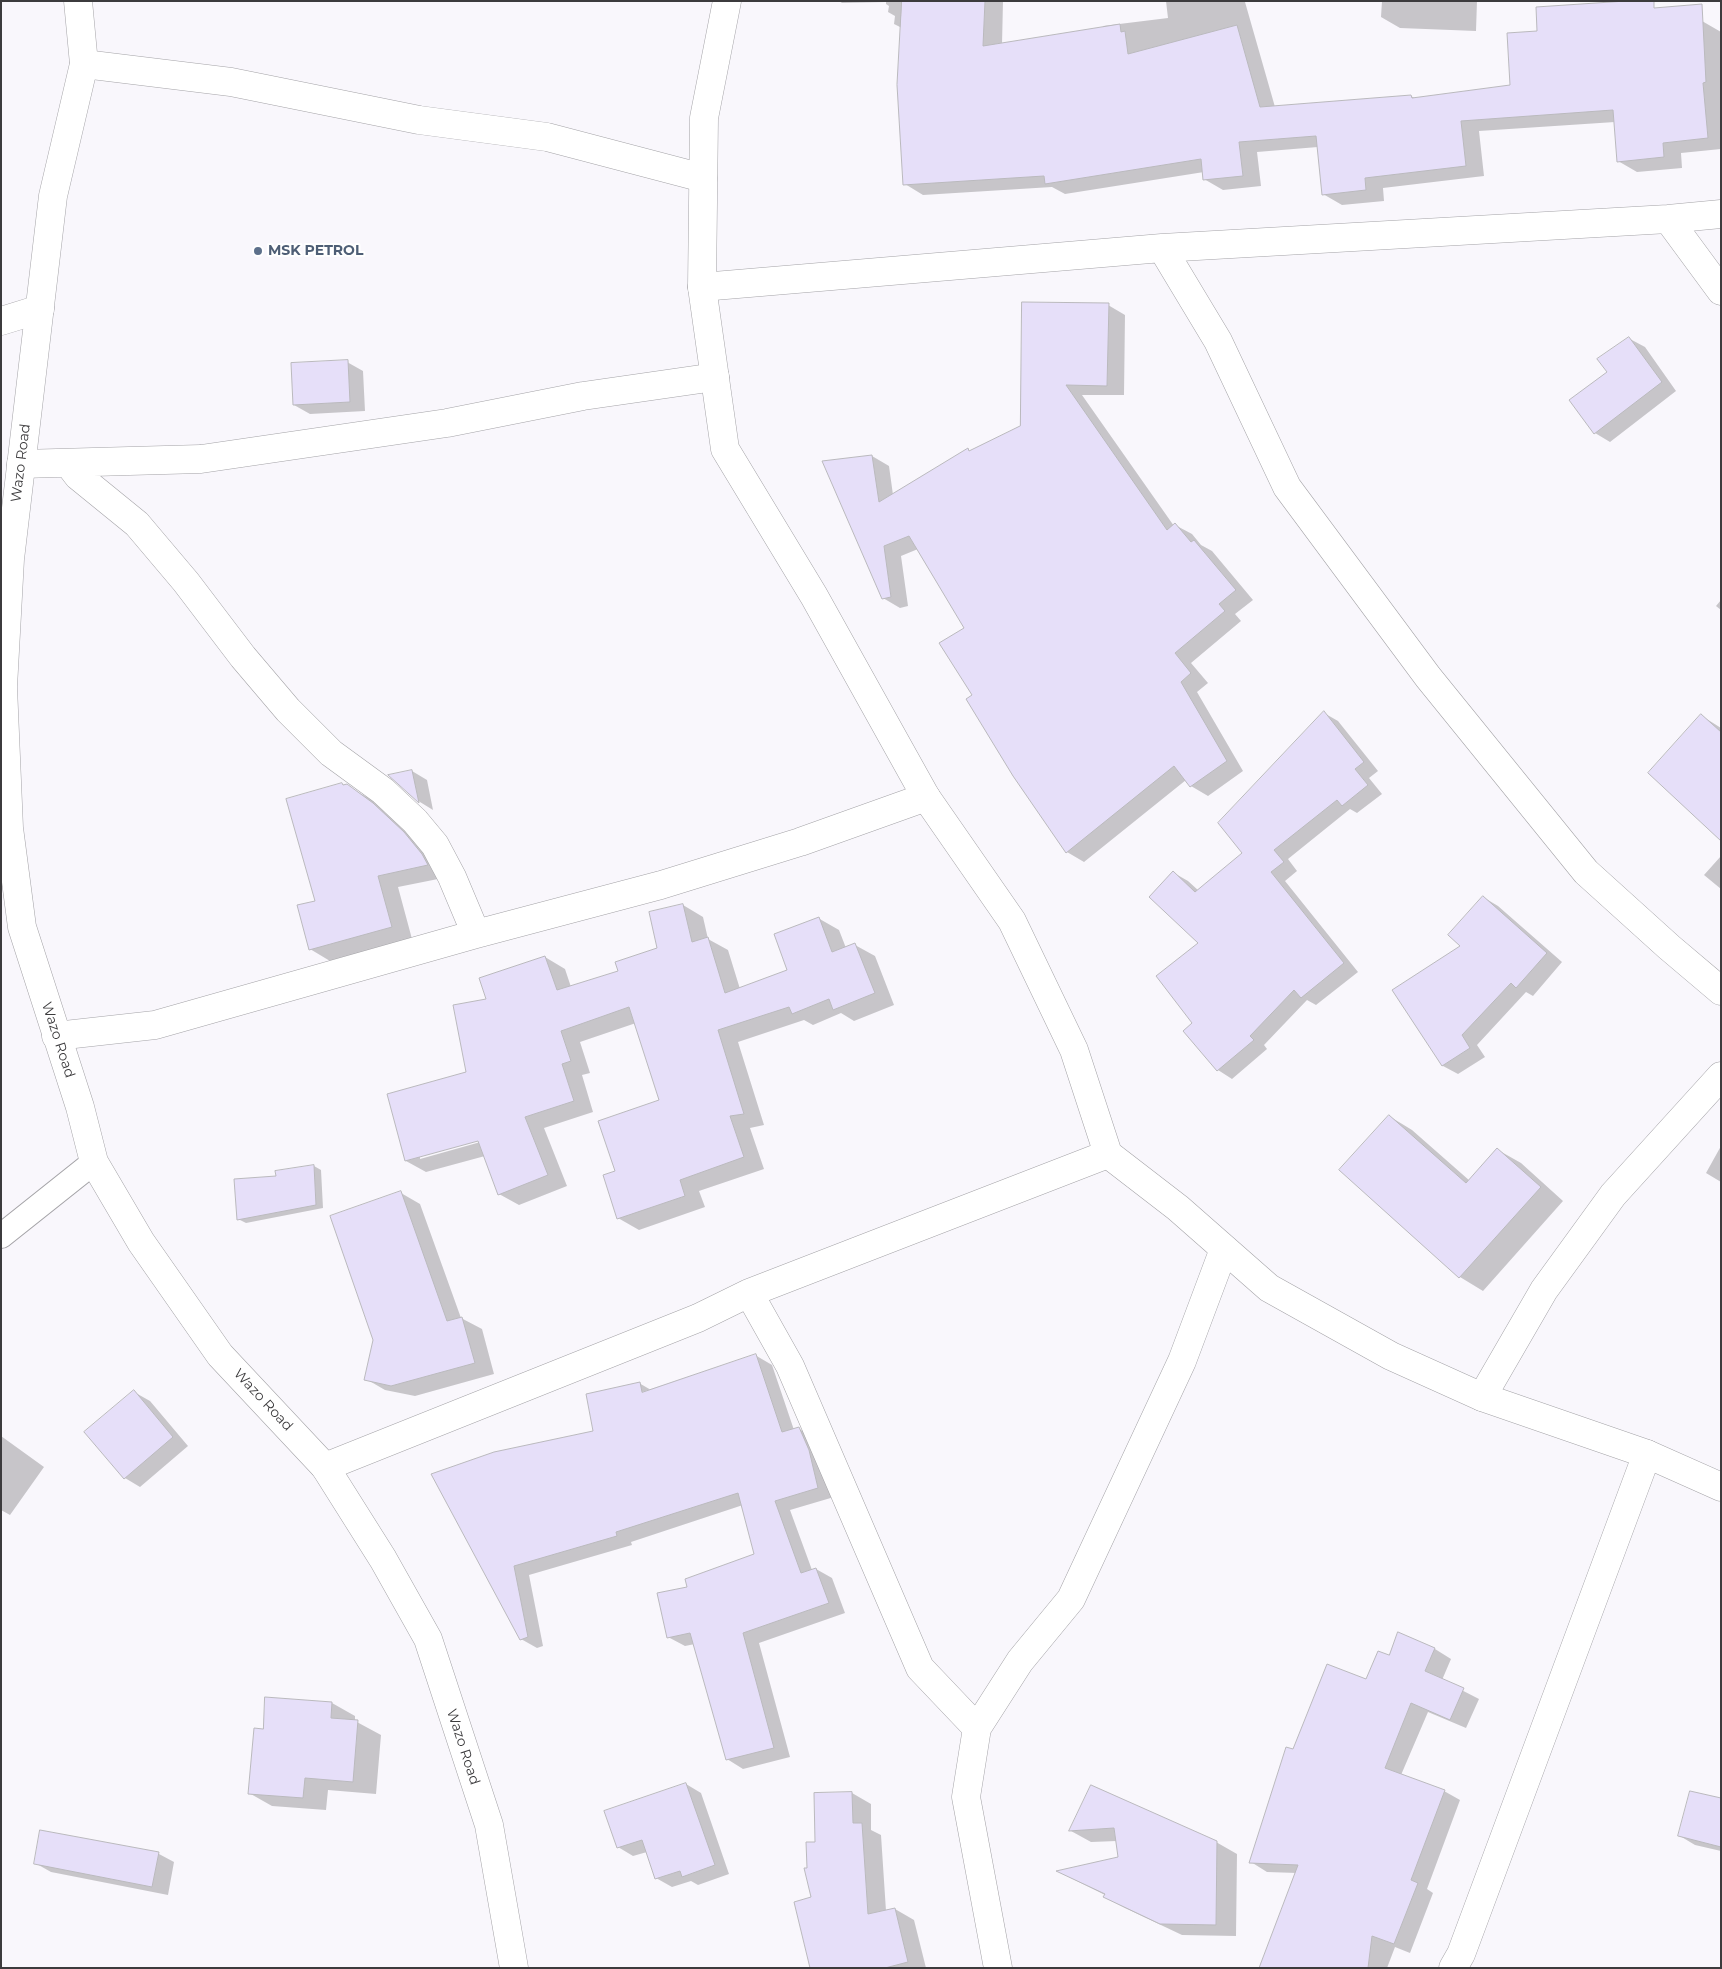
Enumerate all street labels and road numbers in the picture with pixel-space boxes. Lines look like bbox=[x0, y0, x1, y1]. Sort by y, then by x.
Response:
street label: Wazo Road bbox=[8, 423, 34, 503]
street label: Wazo Road bbox=[38, 1000, 78, 1080]
street label: Wazo Road bbox=[230, 1365, 296, 1435]
street label: Wazo Road bbox=[443, 1707, 483, 1787]

